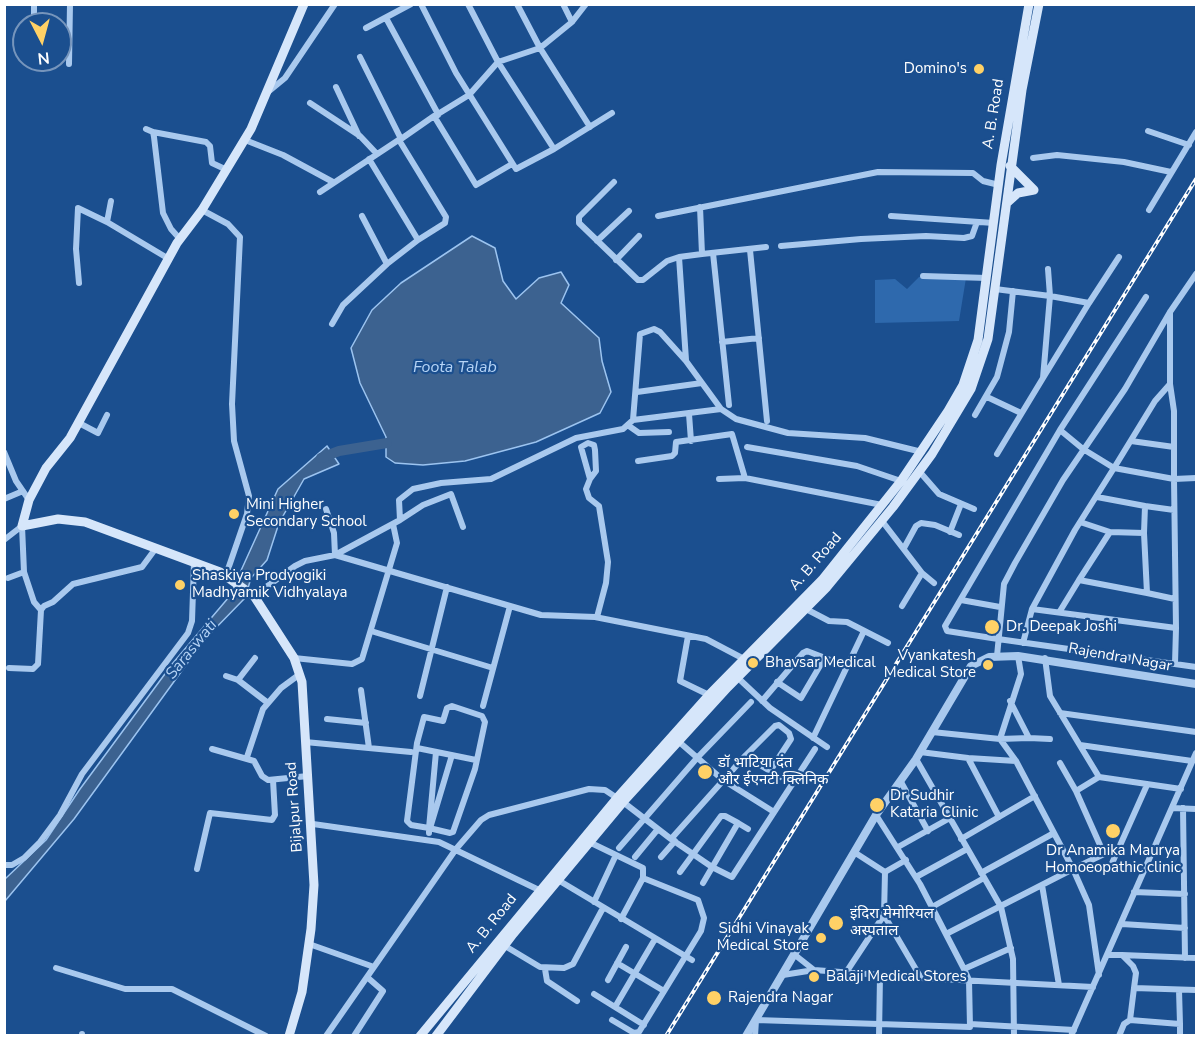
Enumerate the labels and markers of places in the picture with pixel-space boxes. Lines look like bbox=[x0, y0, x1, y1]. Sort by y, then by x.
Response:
place label: Domino's bbox=[904, 60, 967, 78]
marker: Domino's bbox=[972, 62, 986, 76]
place label: Mini Higher Secondary School bbox=[246, 496, 367, 531]
marker: Mini Higher Secondary School bbox=[227, 507, 241, 521]
place label: Shaskiya Prodyogiki Madhyamik Vidhyalaya bbox=[192, 567, 347, 602]
marker: Shaskiya Prodyogiki Madhyamik Vidhyalaya bbox=[173, 578, 187, 592]
marker: Dr. Deepak Joshi bbox=[983, 618, 1001, 636]
place label: Dr. Deepak Joshi bbox=[1006, 618, 1117, 636]
place label: Vyankatesh Medical Store bbox=[884, 647, 976, 682]
place label: Bhavsar Medical bbox=[765, 654, 876, 672]
marker: Bhavsar Medical bbox=[746, 656, 760, 670]
marker: Vyankatesh Medical Store bbox=[981, 658, 995, 672]
place label: डॉ भाटिया दंत और ईएनटी क्लिनिक bbox=[718, 754, 829, 789]
marker: डॉ भाटिया दंत और ईएनटी क्लिनिक bbox=[696, 763, 714, 781]
place label: Dr Sudhir Kataria Clinic bbox=[890, 787, 978, 822]
marker: Dr Sudhir Kataria Clinic bbox=[868, 796, 886, 814]
marker: Dr Anamika Maurya Homoeopathic clinic bbox=[1104, 822, 1122, 840]
place label: Dr Anamika Maurya Homoeopathic clinic bbox=[1045, 842, 1181, 877]
place label: इंदिरा मेमोरियल अस्पताल bbox=[850, 905, 934, 940]
marker: इंदिरा मेमोरियल अस्पताल bbox=[827, 914, 845, 932]
place label: Sidhi Vinayak Medical Store bbox=[717, 920, 809, 955]
marker: Sidhi Vinayak Medical Store bbox=[814, 931, 828, 945]
place label: Balaji Medical Stores bbox=[826, 968, 967, 986]
marker: Balaji Medical Stores bbox=[807, 970, 821, 984]
marker: Rajendra Nagar bbox=[705, 989, 723, 1007]
place label: Rajendra Nagar bbox=[728, 989, 833, 1007]

